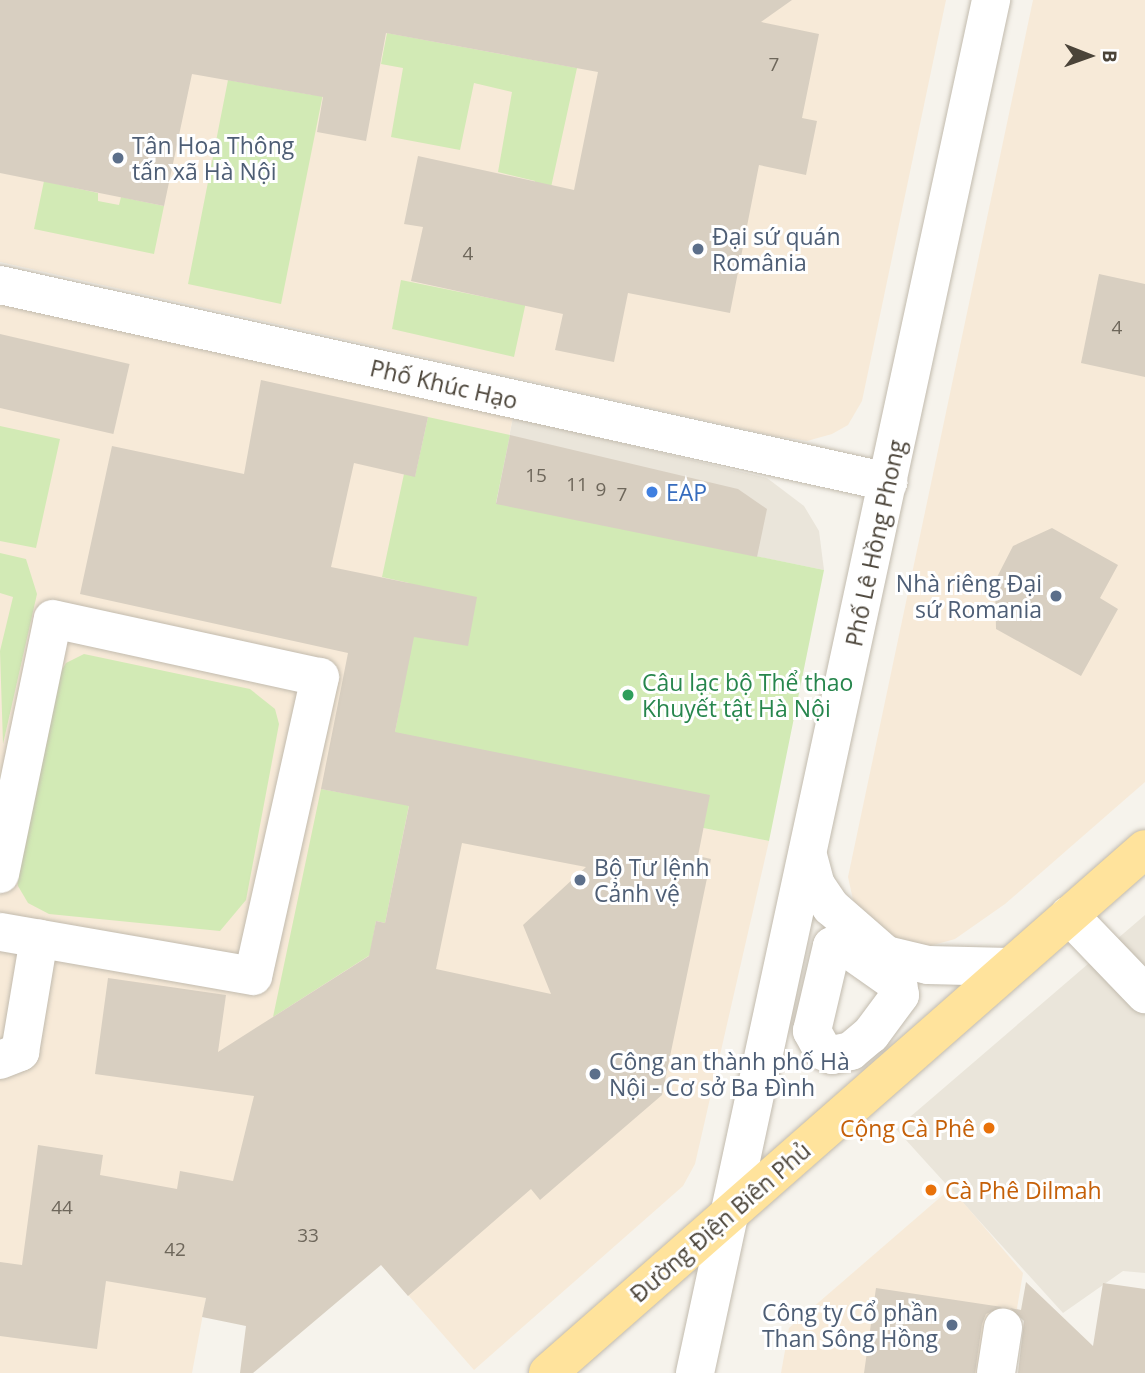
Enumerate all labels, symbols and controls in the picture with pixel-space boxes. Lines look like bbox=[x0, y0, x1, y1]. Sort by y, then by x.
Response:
north arrow bbox=[1054, 21, 1124, 91]
text: B bbox=[1097, 50, 1123, 63]
house number: 7 bbox=[769, 54, 779, 76]
place label: Tân Hoa Thông tấn xã Hà Nội bbox=[132, 131, 294, 185]
marker: Tân Hoa Thông tấn xã Hà Nội bbox=[110, 150, 126, 166]
place label: Đại sứ quán România bbox=[712, 222, 840, 276]
marker: Đại sứ quán România bbox=[690, 241, 706, 257]
house number: 4 bbox=[463, 243, 473, 265]
house number: 4 bbox=[1112, 317, 1122, 339]
street label: Phố Khúc Hạo bbox=[368, 354, 520, 414]
street label: Phố Lê Hồng Phong bbox=[840, 437, 910, 649]
house number: 15 bbox=[525, 465, 547, 487]
house number: 11 bbox=[566, 474, 588, 496]
place label: EAP bbox=[666, 478, 707, 506]
house number: 9 bbox=[596, 479, 606, 501]
house number: 7 bbox=[617, 484, 627, 506]
marker: EAP bbox=[644, 484, 660, 500]
place label: Nhà riêng Đại sứ Romania bbox=[896, 569, 1042, 623]
marker: Nhà riêng Đại sứ Romania bbox=[1048, 588, 1064, 604]
place label: Câu lạc bộ Thể thao Khuyết tật Hà Nội bbox=[642, 668, 853, 722]
marker: Câu lạc bộ Thể thao Khuyết tật Hà Nội bbox=[620, 687, 636, 703]
place label: Bộ Tư lệnh Cảnh vệ bbox=[594, 853, 709, 907]
marker: Bộ Tư lệnh Cảnh vệ bbox=[572, 872, 588, 888]
place label: Công an thành phố Hà Nội - Cơ sở Ba Đình bbox=[609, 1047, 850, 1101]
marker: Công an thành phố Hà Nội - Cơ sở Ba Đình bbox=[587, 1066, 603, 1082]
place label: Cộng Cà Phê bbox=[840, 1114, 975, 1142]
marker: Cộng Cà Phê bbox=[981, 1120, 997, 1136]
street label: Đường Điện Biên Phủ bbox=[624, 1136, 816, 1308]
place label: Cà Phê Dilmah bbox=[945, 1176, 1102, 1204]
marker: Cà Phê Dilmah bbox=[923, 1182, 939, 1198]
house number: 44 bbox=[51, 1197, 73, 1219]
house number: 33 bbox=[297, 1225, 319, 1247]
house number: 42 bbox=[164, 1239, 186, 1261]
place label: Công ty Cổ phần Than Sông Hồng bbox=[762, 1298, 938, 1352]
marker: Công ty Cổ phần Than Sông Hồng bbox=[944, 1317, 960, 1333]

